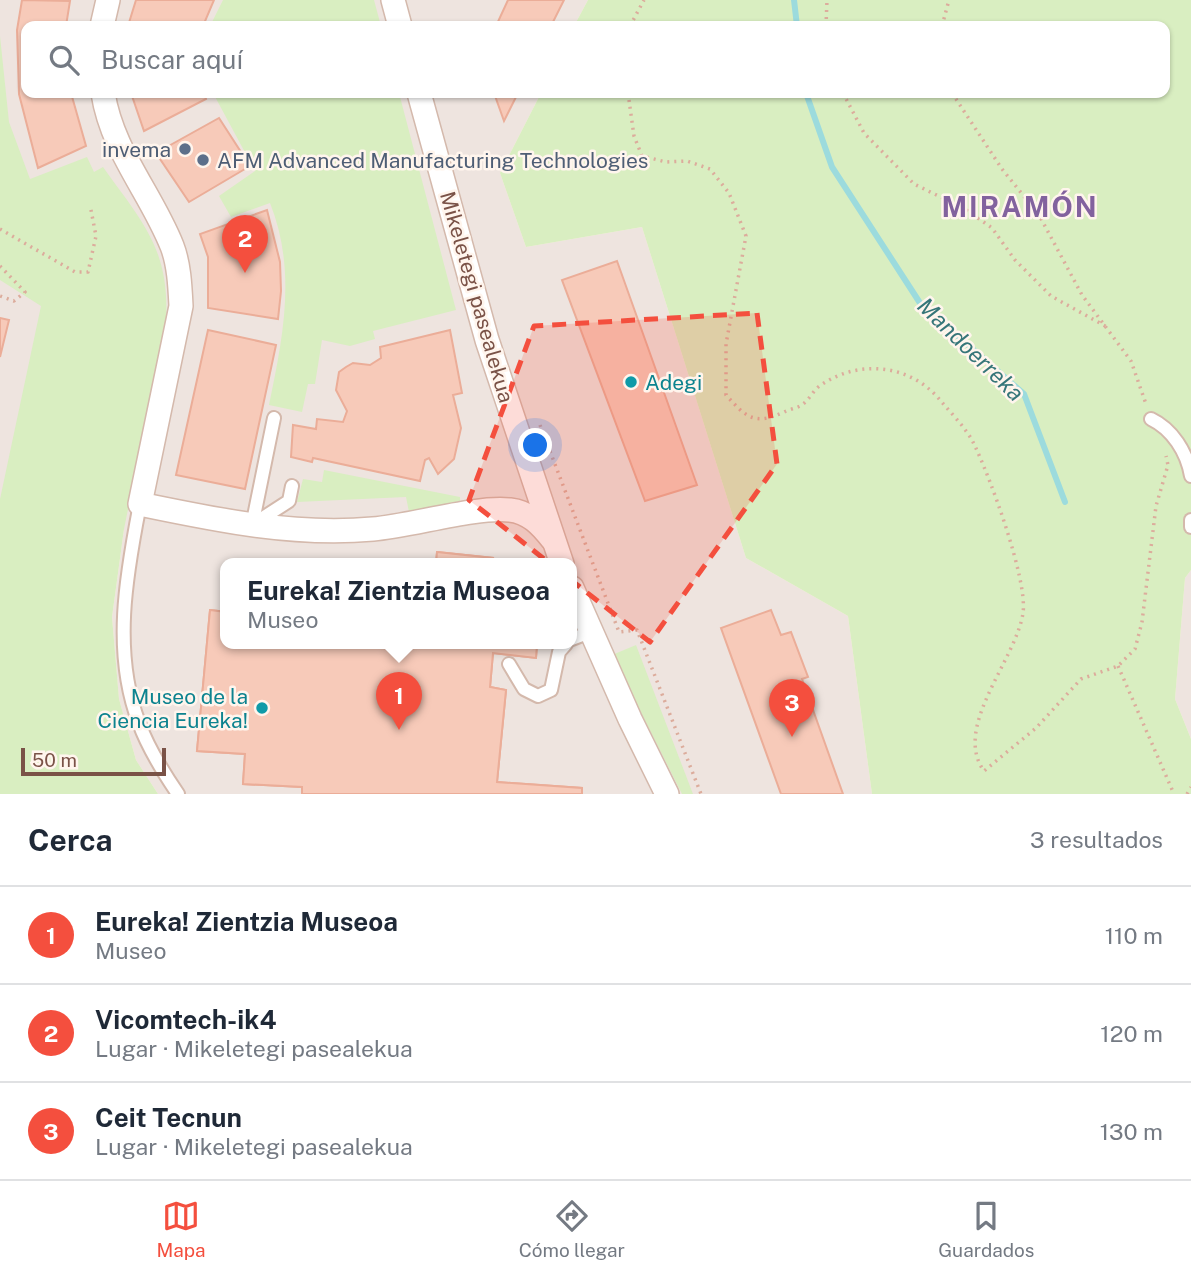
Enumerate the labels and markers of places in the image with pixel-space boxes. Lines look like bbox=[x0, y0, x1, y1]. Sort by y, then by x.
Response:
place label: invema bbox=[102, 137, 171, 162]
marker: invema bbox=[177, 141, 193, 157]
place label: AFM Advanced Manufacturing Technologies bbox=[217, 148, 648, 173]
marker: AFM Advanced Manufacturing Technologies bbox=[195, 152, 211, 168]
pin: 2 bbox=[222, 215, 268, 273]
place label: Adegi bbox=[645, 370, 702, 395]
marker: Adegi bbox=[623, 374, 639, 390]
pin: 1 bbox=[376, 672, 422, 730]
pin: 3 bbox=[769, 679, 815, 737]
place label: Museo de la Ciencia Eureka! bbox=[98, 684, 248, 733]
marker: Museo de la Ciencia Eureka! bbox=[254, 700, 270, 716]

